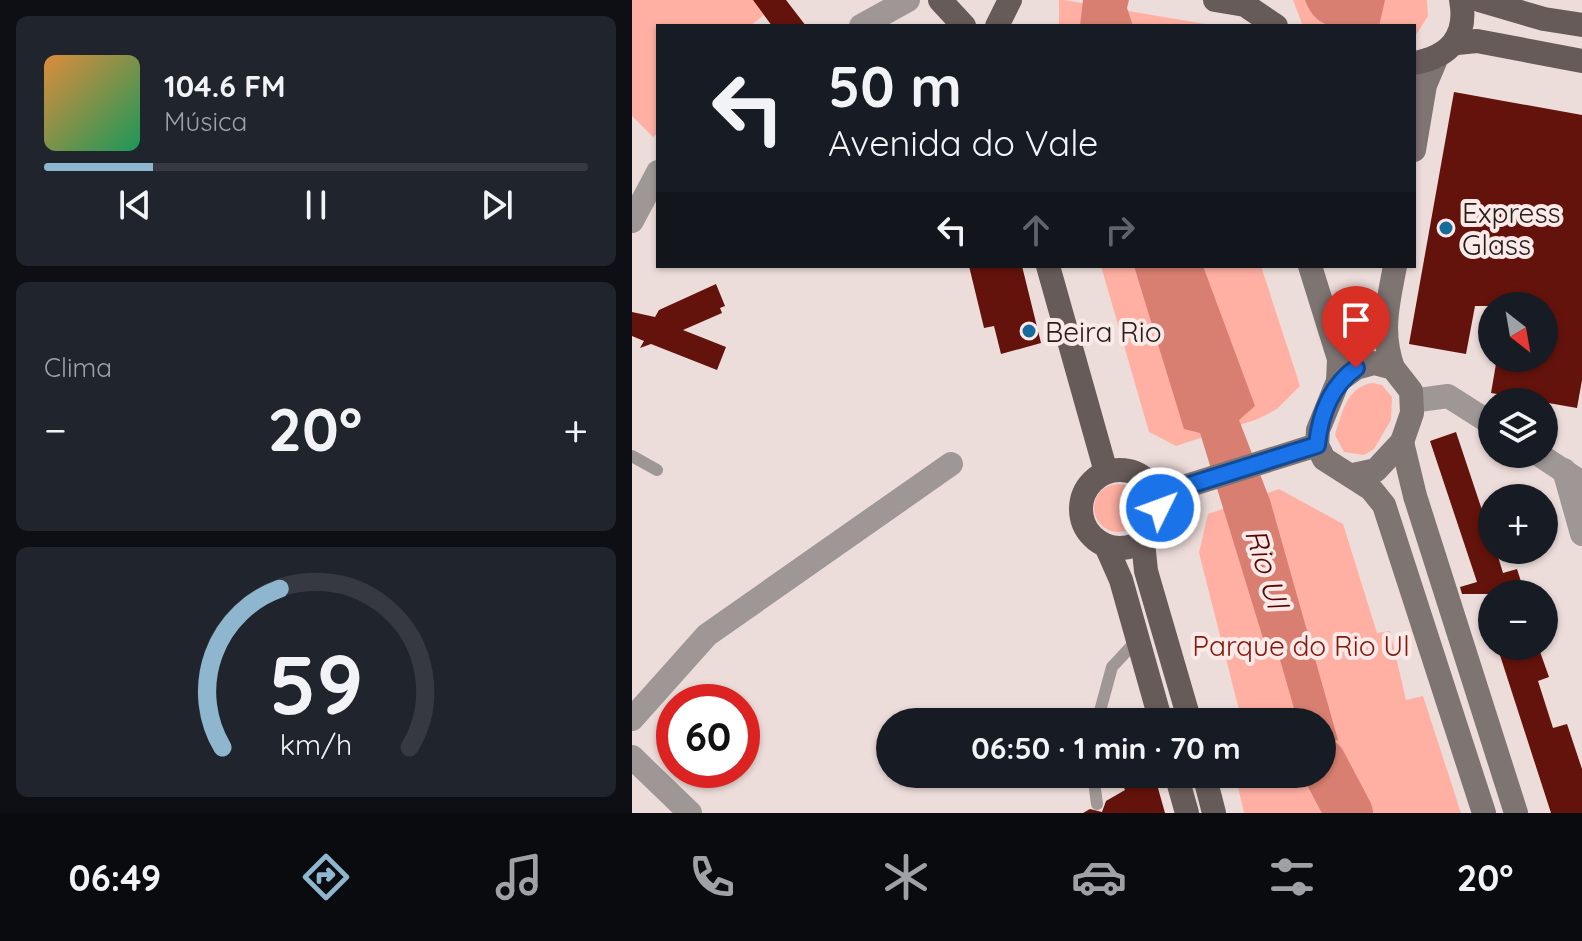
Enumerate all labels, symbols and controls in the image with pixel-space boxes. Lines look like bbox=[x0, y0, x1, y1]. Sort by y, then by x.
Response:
text: 50 m bbox=[828, 51, 962, 121]
icon: left bbox=[696, 56, 800, 160]
text: 104.6 FM bbox=[164, 67, 286, 105]
text: Música bbox=[164, 105, 247, 138]
text: Avenida do Vale bbox=[828, 120, 1098, 165]
icon: previous bbox=[113, 183, 157, 227]
icon: pause bbox=[294, 183, 338, 227]
icon: next bbox=[475, 183, 519, 227]
place label: Express Glass bbox=[1462, 195, 1561, 262]
icon: left bbox=[930, 208, 974, 252]
icon: ahead bbox=[1014, 208, 1058, 252]
icon: right bbox=[1098, 208, 1142, 252]
marker: Express Glass bbox=[1437, 219, 1455, 237]
pin bbox=[1322, 286, 1390, 368]
north arrow bbox=[1478, 292, 1558, 372]
map controls bbox=[1478, 292, 1558, 660]
icon: arrive bbox=[1334, 298, 1378, 342]
place label: Beira Rio bbox=[1045, 314, 1162, 349]
marker: Beira Rio bbox=[1020, 322, 1038, 340]
text: Clima bbox=[44, 351, 112, 384]
button: layers bbox=[1478, 388, 1558, 468]
text: 20° bbox=[268, 391, 362, 466]
text: − bbox=[44, 402, 67, 457]
text: + bbox=[563, 402, 588, 457]
position arrow bbox=[1118, 466, 1202, 550]
button: + bbox=[1478, 484, 1558, 564]
water label: Rio Ul bbox=[1237, 524, 1298, 615]
button: − bbox=[1478, 580, 1558, 660]
park label: Parque do Rio Ul bbox=[1192, 628, 1410, 663]
text: 59 bbox=[268, 631, 364, 735]
speed limit sign: 60 bbox=[656, 684, 760, 788]
text: km/h bbox=[280, 726, 352, 762]
text: 06:50 · 1 min · 70 m bbox=[971, 729, 1241, 767]
icon: directions bbox=[298, 849, 354, 905]
icon: music bbox=[491, 849, 547, 905]
icon: phone bbox=[684, 849, 740, 905]
icon: climate bbox=[878, 849, 934, 905]
icon: car bbox=[1071, 849, 1127, 905]
icon: filters bbox=[1264, 849, 1320, 905]
text: 06:49 bbox=[69, 855, 161, 900]
text: 20° bbox=[1457, 855, 1513, 900]

